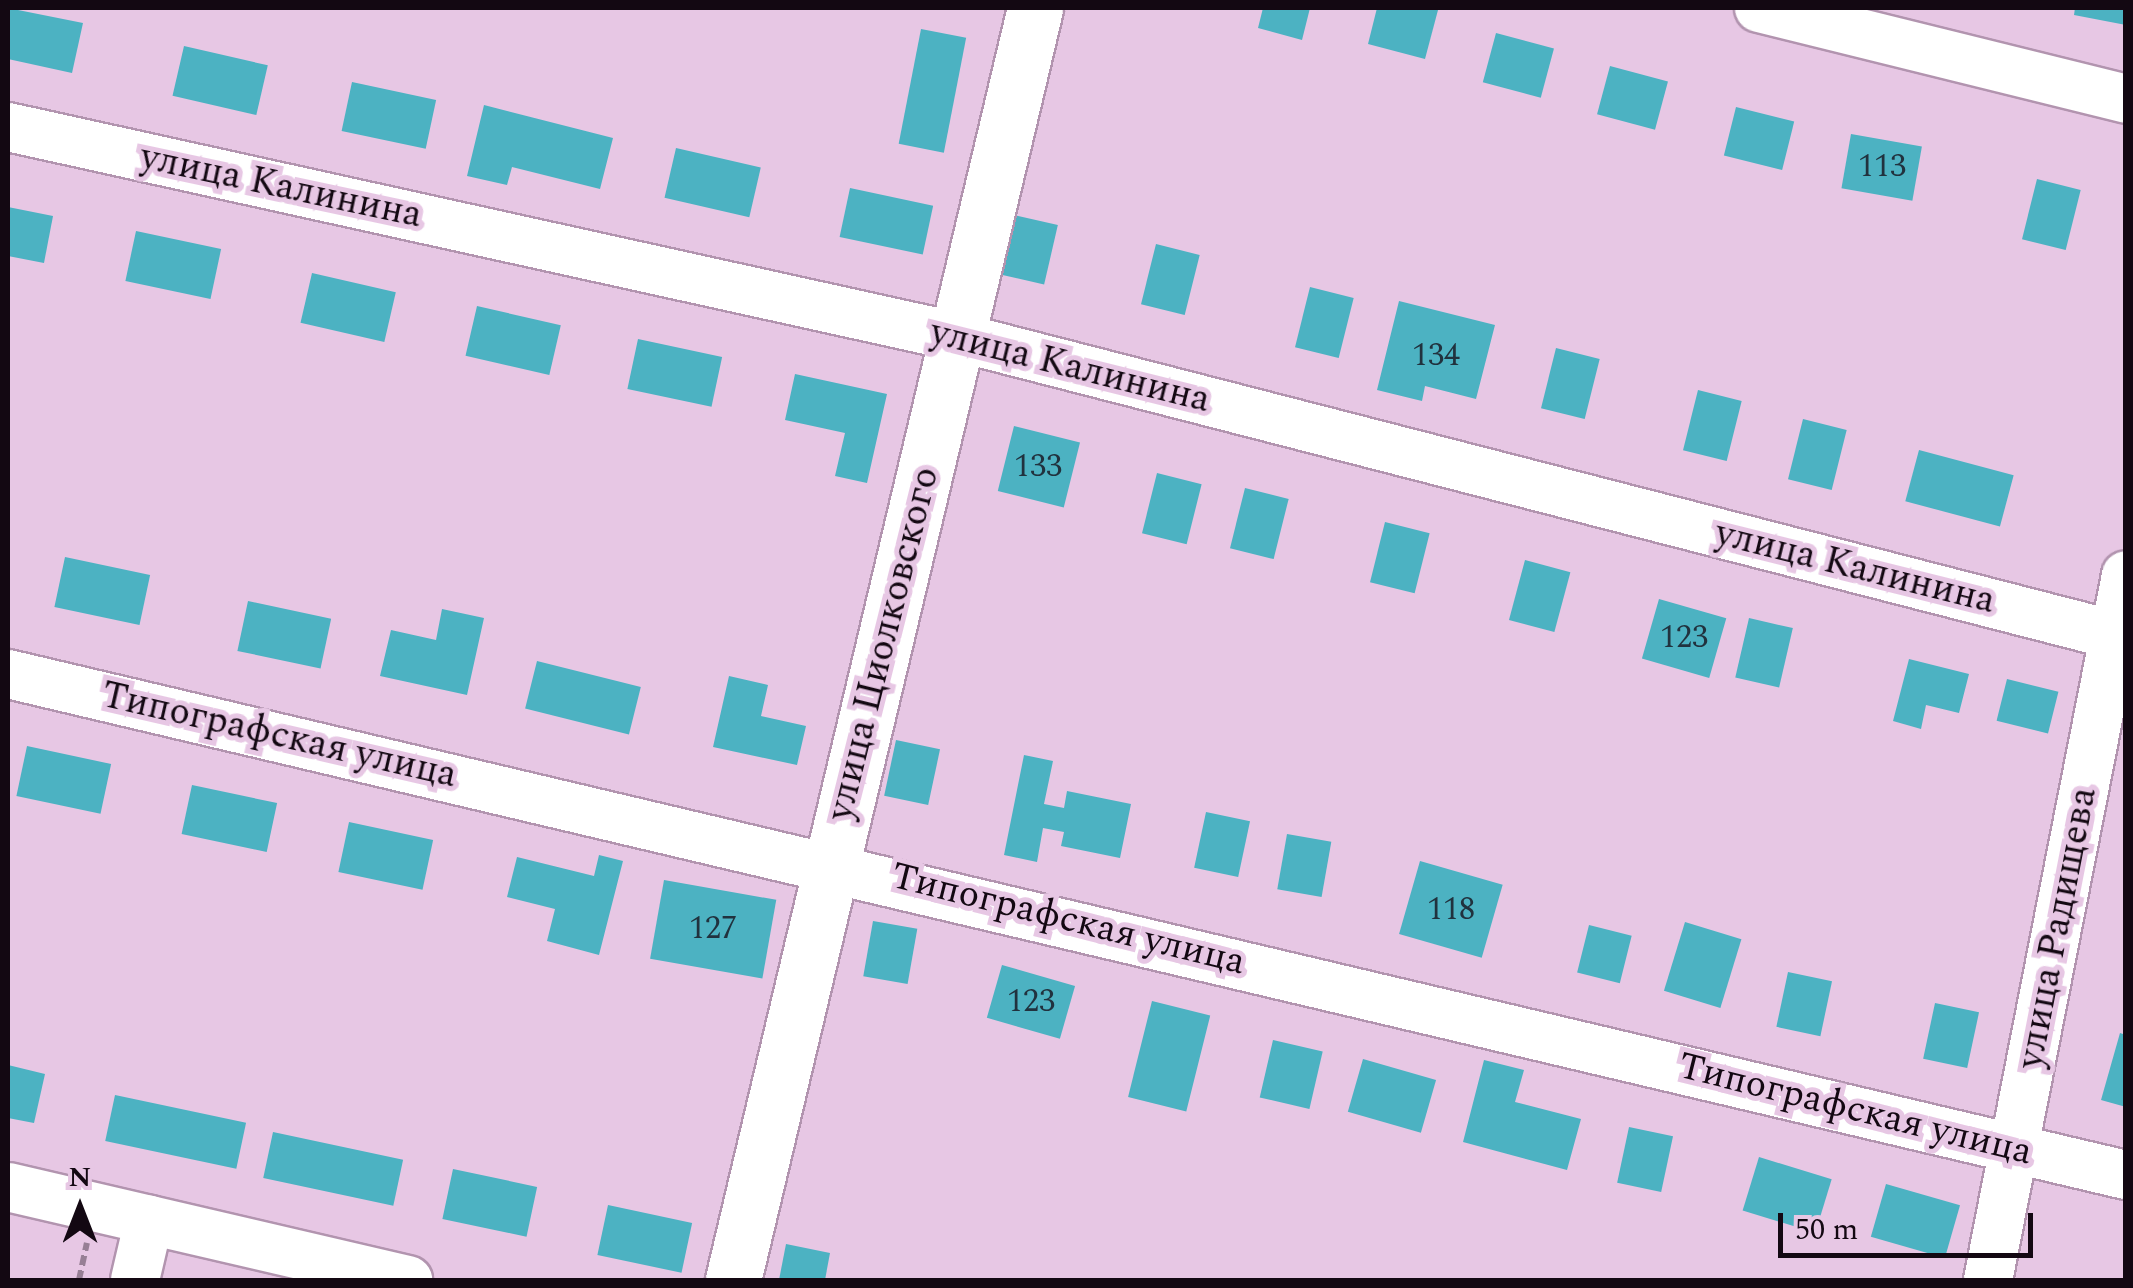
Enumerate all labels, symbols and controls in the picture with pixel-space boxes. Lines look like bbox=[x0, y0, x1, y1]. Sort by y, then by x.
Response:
street label: улица Калинина bbox=[136, 135, 426, 239]
house number: 113 bbox=[1858, 148, 1906, 186]
street label: улица Калинина bbox=[925, 310, 1215, 424]
house number: 134 bbox=[1412, 337, 1460, 375]
house number: 133 bbox=[1014, 448, 1062, 486]
street label: улица Циолковского bbox=[818, 463, 950, 825]
street label: улица Калинина bbox=[1710, 511, 2000, 625]
house number: 123 bbox=[1660, 619, 1708, 657]
street label: Типографская улица bbox=[97, 673, 461, 799]
street label: улица Радищева bbox=[2008, 783, 2108, 1073]
street label: Типографская улица bbox=[886, 854, 1250, 986]
house number: 118 bbox=[1427, 891, 1475, 929]
house number: 127 bbox=[689, 910, 737, 948]
house number: 123 bbox=[1007, 983, 1055, 1021]
street label: Типографская улица bbox=[1673, 1044, 2037, 1176]
text: N bbox=[69, 1156, 91, 1199]
north arrow bbox=[30, 1158, 130, 1258]
scale bar bbox=[1783, 1193, 2038, 1255]
text: 50 m bbox=[1795, 1207, 1858, 1253]

